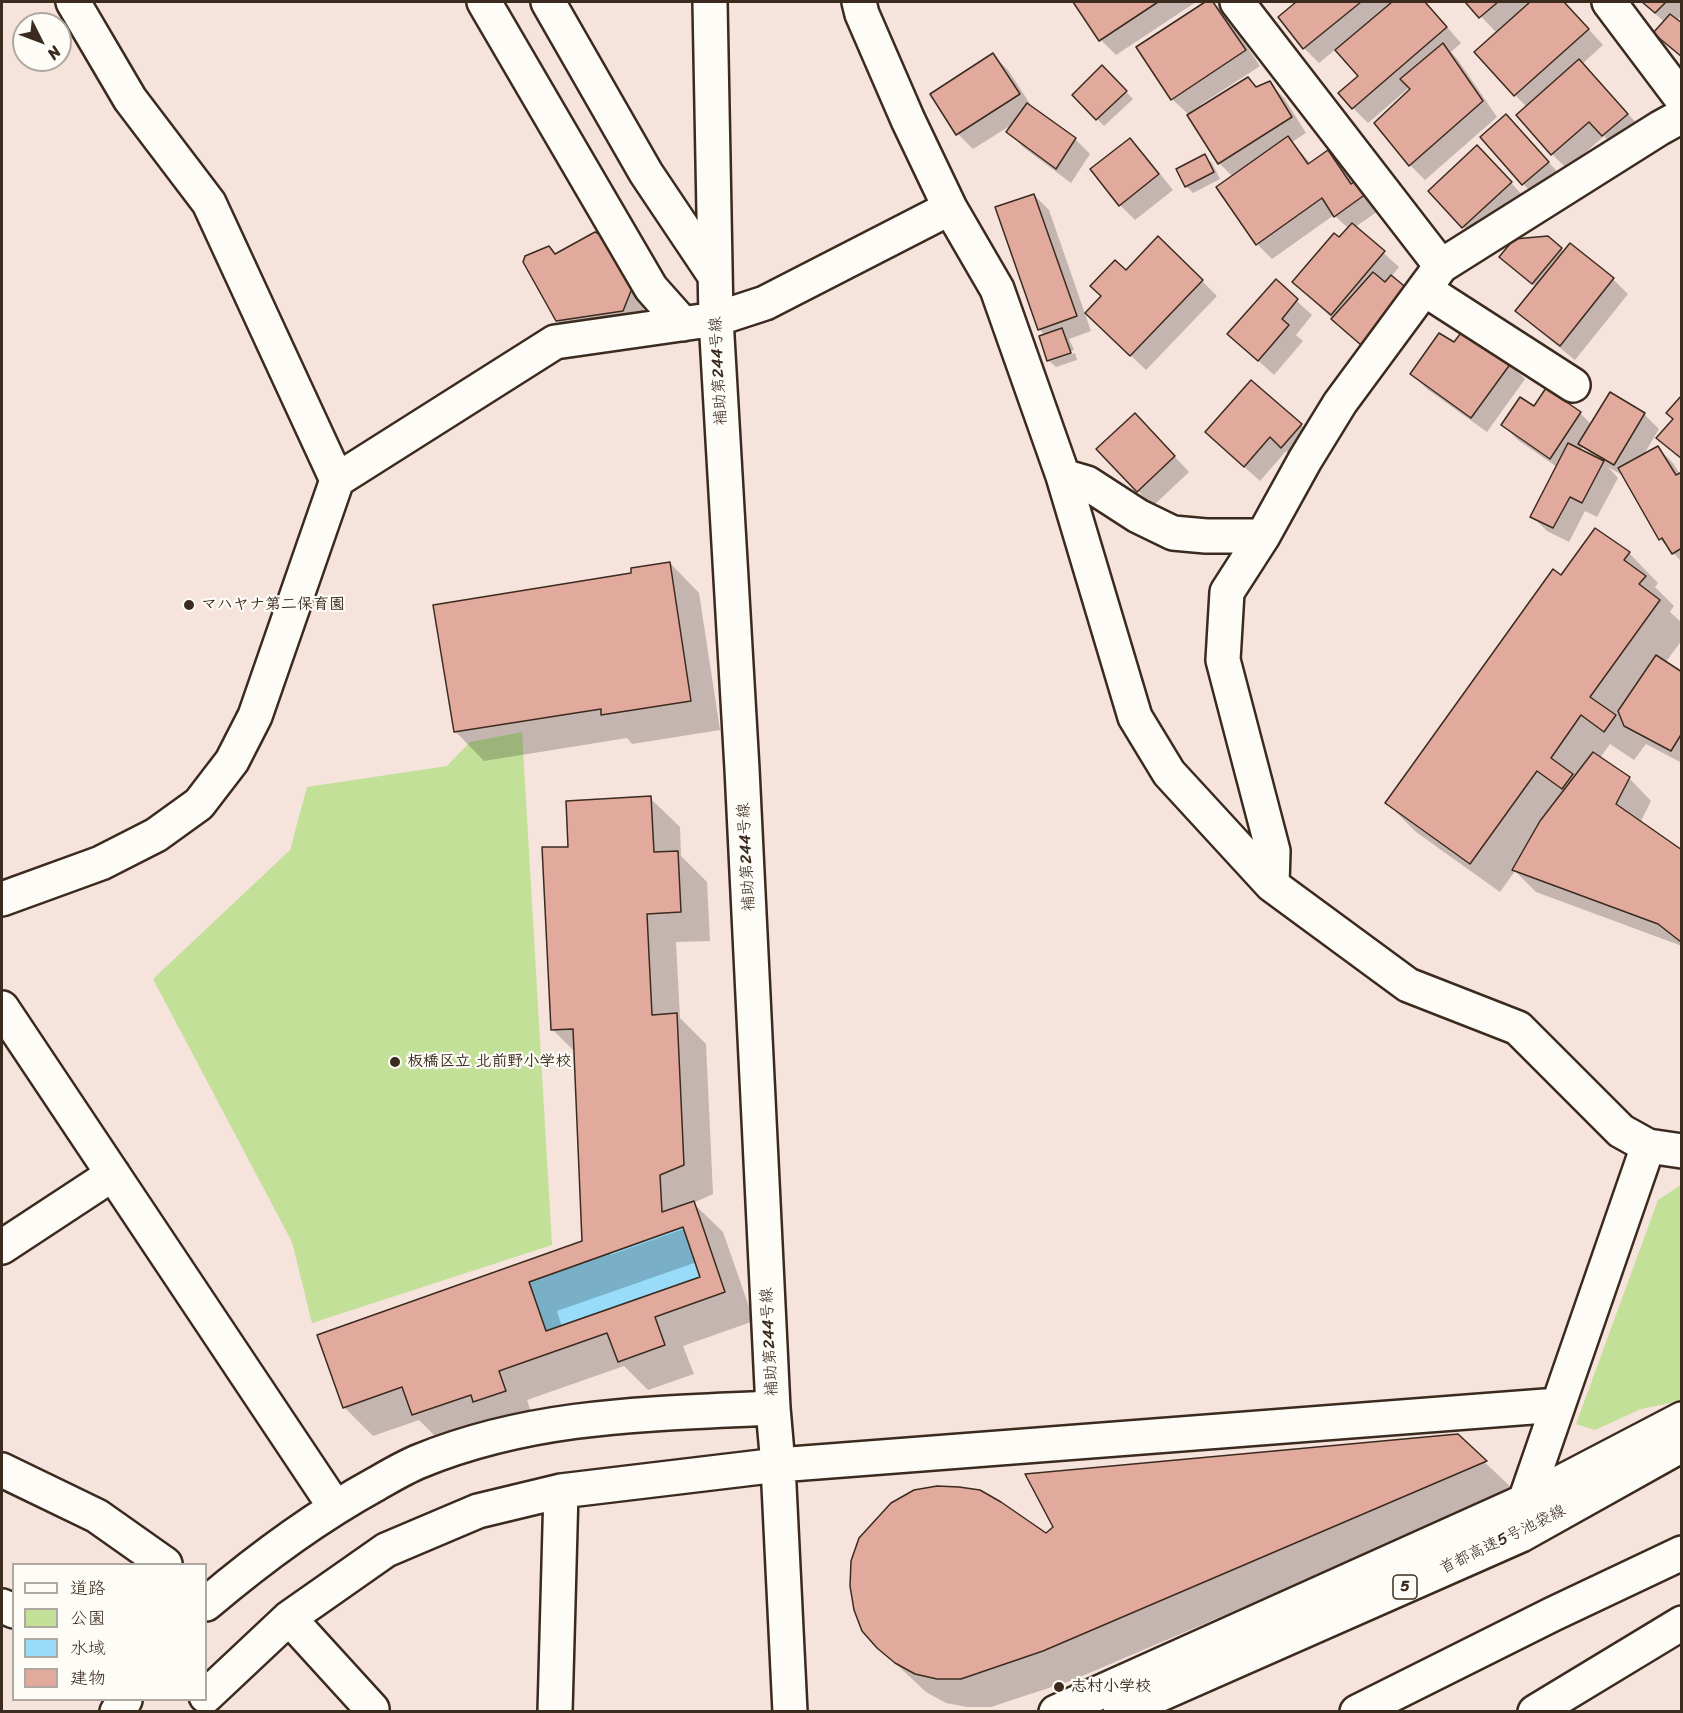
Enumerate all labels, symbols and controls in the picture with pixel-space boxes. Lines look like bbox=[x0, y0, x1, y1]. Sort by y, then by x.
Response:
north arrow bbox=[12, 12, 72, 72]
text: N bbox=[40, 39, 69, 67]
street label: 補助第244号線 bbox=[707, 316, 731, 426]
place label: マハヤナ第二保育園 bbox=[201, 595, 345, 615]
marker: マハヤナ第二保育園 bbox=[182, 598, 196, 612]
street label: 補助第244号線 bbox=[735, 802, 759, 912]
place label: 板橋区立 北前野小学校 bbox=[407, 1052, 571, 1072]
marker: 板橋区立 北前野小学校 bbox=[388, 1055, 402, 1069]
street label: 補助第244号線 bbox=[758, 1287, 782, 1397]
street label: 首都高速5号池袋線 bbox=[1437, 1501, 1569, 1579]
legend bbox=[12, 1563, 207, 1701]
text: 道路 bbox=[70, 1572, 106, 1604]
road number: 5 bbox=[1393, 1575, 1417, 1599]
text: 公園 bbox=[70, 1602, 106, 1634]
text: 水域 bbox=[70, 1632, 106, 1664]
text: 建物 bbox=[70, 1662, 106, 1694]
place label: 志村小学校 bbox=[1071, 1677, 1151, 1697]
marker: 志村小学校 bbox=[1052, 1680, 1066, 1694]

